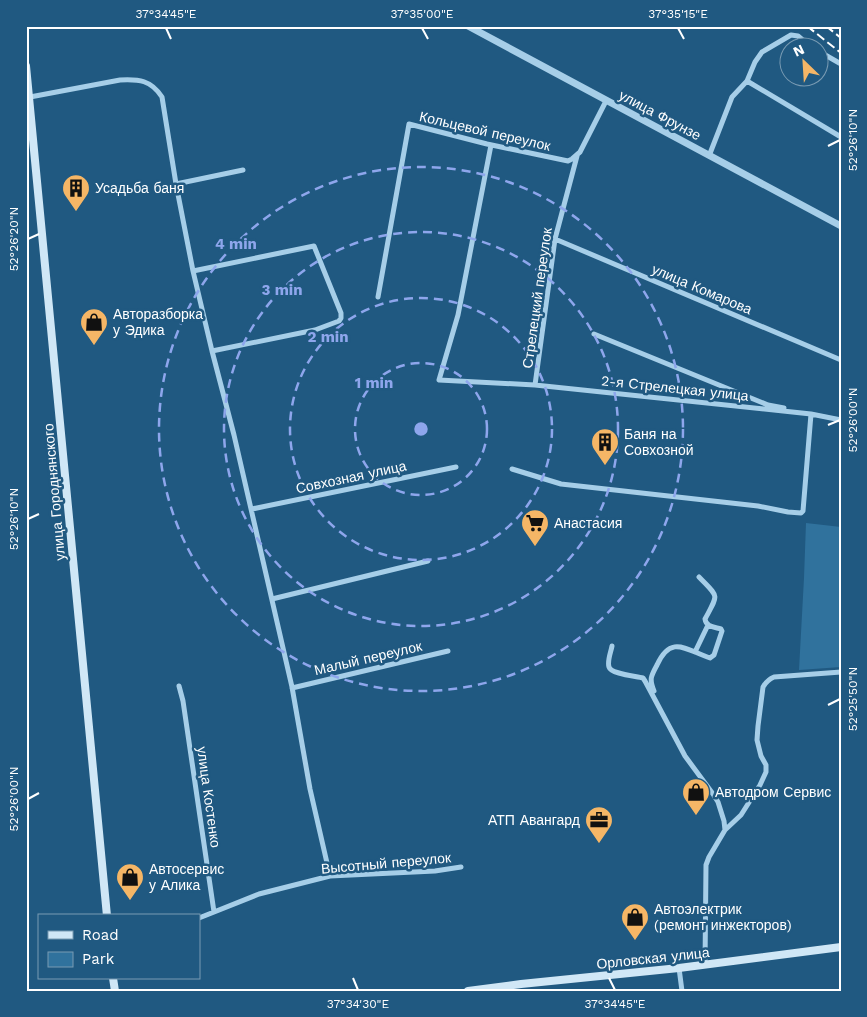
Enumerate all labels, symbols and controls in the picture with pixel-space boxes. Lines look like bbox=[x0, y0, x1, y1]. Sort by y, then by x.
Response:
text: 37°34'45"E bbox=[135, 7, 197, 21]
text: 37°35'00"E bbox=[391, 7, 454, 21]
text: 37°35'15"E bbox=[648, 7, 708, 21]
north arrow bbox=[780, 38, 830, 88]
text: N bbox=[790, 41, 807, 60]
street label: улица Фрунзе bbox=[616, 87, 704, 143]
street label: Кольцевой переулок bbox=[418, 108, 553, 154]
text: 52°26'10"N bbox=[846, 109, 860, 171]
building icon: Усадьба баня bbox=[61, 173, 91, 212]
place label: Усадьба баня bbox=[95, 180, 184, 196]
text: 52°26'20"N bbox=[7, 207, 21, 271]
street label: Стрелецкий переулок bbox=[519, 226, 555, 369]
text: 4 min bbox=[215, 235, 257, 253]
street label: улица Комарова bbox=[650, 261, 755, 317]
text: 3 min bbox=[262, 281, 302, 299]
place label: Авторазборка у Эдика bbox=[113, 306, 203, 338]
shop icon: Авторазборка у Эдика bbox=[79, 307, 109, 346]
text: 2 min bbox=[307, 328, 349, 346]
street label: 2-я Стрелецкая улица bbox=[601, 372, 750, 404]
text: 1 min bbox=[355, 374, 393, 392]
text: 52°26'00"N bbox=[846, 387, 860, 453]
centre of rings bbox=[412, 420, 430, 438]
street label: улица Городнянского bbox=[40, 422, 68, 561]
place label: Баня на Совхозной bbox=[624, 426, 694, 458]
building icon: Баня на Совхозной bbox=[590, 427, 620, 466]
street label: Совхозная улица bbox=[294, 457, 408, 497]
text: 52°26'10"N bbox=[7, 488, 21, 550]
supermarket icon: Анастасия bbox=[520, 508, 550, 547]
place label: Анастасия bbox=[554, 515, 622, 531]
street label: Малый переулок bbox=[313, 638, 424, 678]
text: 52°25'50"N bbox=[846, 667, 860, 731]
street label: улица Костенко bbox=[194, 745, 224, 849]
text: 52°26'00"N bbox=[7, 766, 21, 832]
shop icon: Автодром Сервис bbox=[681, 777, 711, 816]
place label: Автодром Сервис bbox=[715, 784, 831, 800]
office icon: АТП Авангард bbox=[584, 805, 614, 844]
place label: АТП Авангард bbox=[488, 812, 580, 828]
street label: Высотный переулок bbox=[320, 849, 453, 877]
place label: Автосервис у Алика bbox=[149, 861, 224, 893]
shop icon: Автосервис у Алика bbox=[115, 862, 145, 901]
place label: Автоэлектрик (ремонт инжекторов) bbox=[654, 901, 792, 933]
shop icon: Автоэлектрик (ремонт инжекторов) bbox=[620, 902, 650, 941]
legend bbox=[38, 914, 200, 980]
text: Road bbox=[82, 926, 119, 944]
street label: Орловская улица bbox=[596, 944, 711, 972]
text: Park bbox=[82, 950, 115, 968]
text: 37°34'30"E bbox=[327, 997, 389, 1011]
text: 37°34'45"E bbox=[584, 997, 646, 1011]

